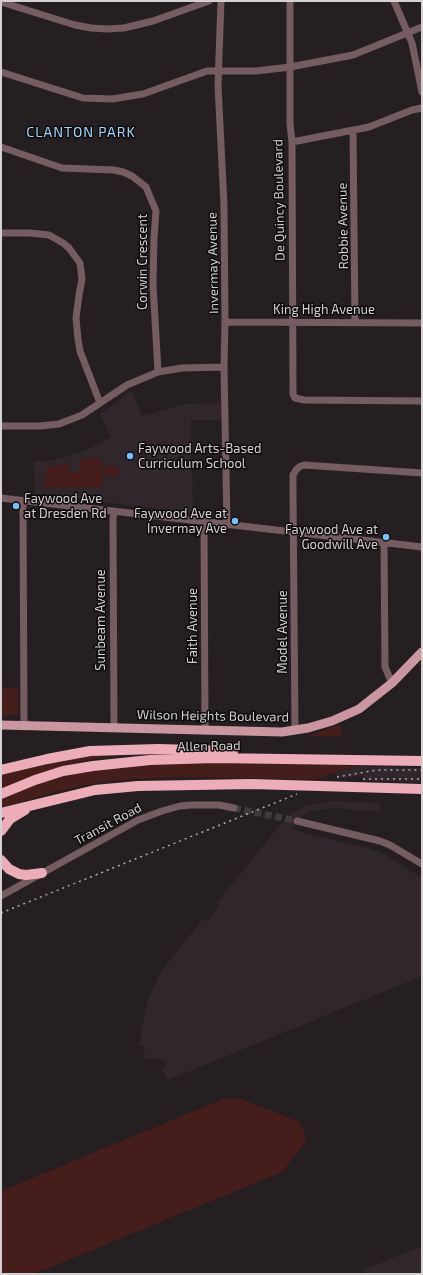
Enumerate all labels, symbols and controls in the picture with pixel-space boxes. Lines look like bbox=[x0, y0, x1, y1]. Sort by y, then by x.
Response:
district label: CLANTON PARK bbox=[26, 124, 136, 140]
street label: De Quincy Boulevard bbox=[270, 139, 288, 261]
street label: Robbie Avenue bbox=[334, 182, 352, 270]
street label: Invermay Avenue bbox=[204, 212, 222, 314]
street label: Corwin Crescent bbox=[135, 214, 151, 310]
street label: King High Avenue bbox=[273, 302, 375, 318]
place label: Faywood Arts-Based Curriculum School bbox=[138, 441, 261, 472]
marker: Faywood Arts-Based Curriculum School bbox=[125, 451, 135, 461]
place label: Faywood Ave at Dresden Rd bbox=[24, 491, 107, 522]
marker: Faywood Ave at Dresden Rd bbox=[11, 501, 21, 511]
place label: Faywood Ave at Invermay Ave bbox=[134, 506, 227, 537]
marker: Faywood Ave at Invermay Ave bbox=[230, 516, 240, 526]
place label: Faywood Ave at Goodwill Ave bbox=[285, 522, 378, 553]
marker: Faywood Ave at Goodwill Ave bbox=[381, 532, 391, 542]
street label: Sunbeam Avenue bbox=[93, 569, 109, 671]
street label: Faith Avenue bbox=[185, 588, 201, 664]
street label: Model Avenue bbox=[275, 590, 291, 674]
street label: Wilson Heights Boulevard bbox=[137, 707, 289, 725]
street label: Allen Road bbox=[177, 738, 241, 754]
street label: Transit Road bbox=[72, 800, 144, 848]

